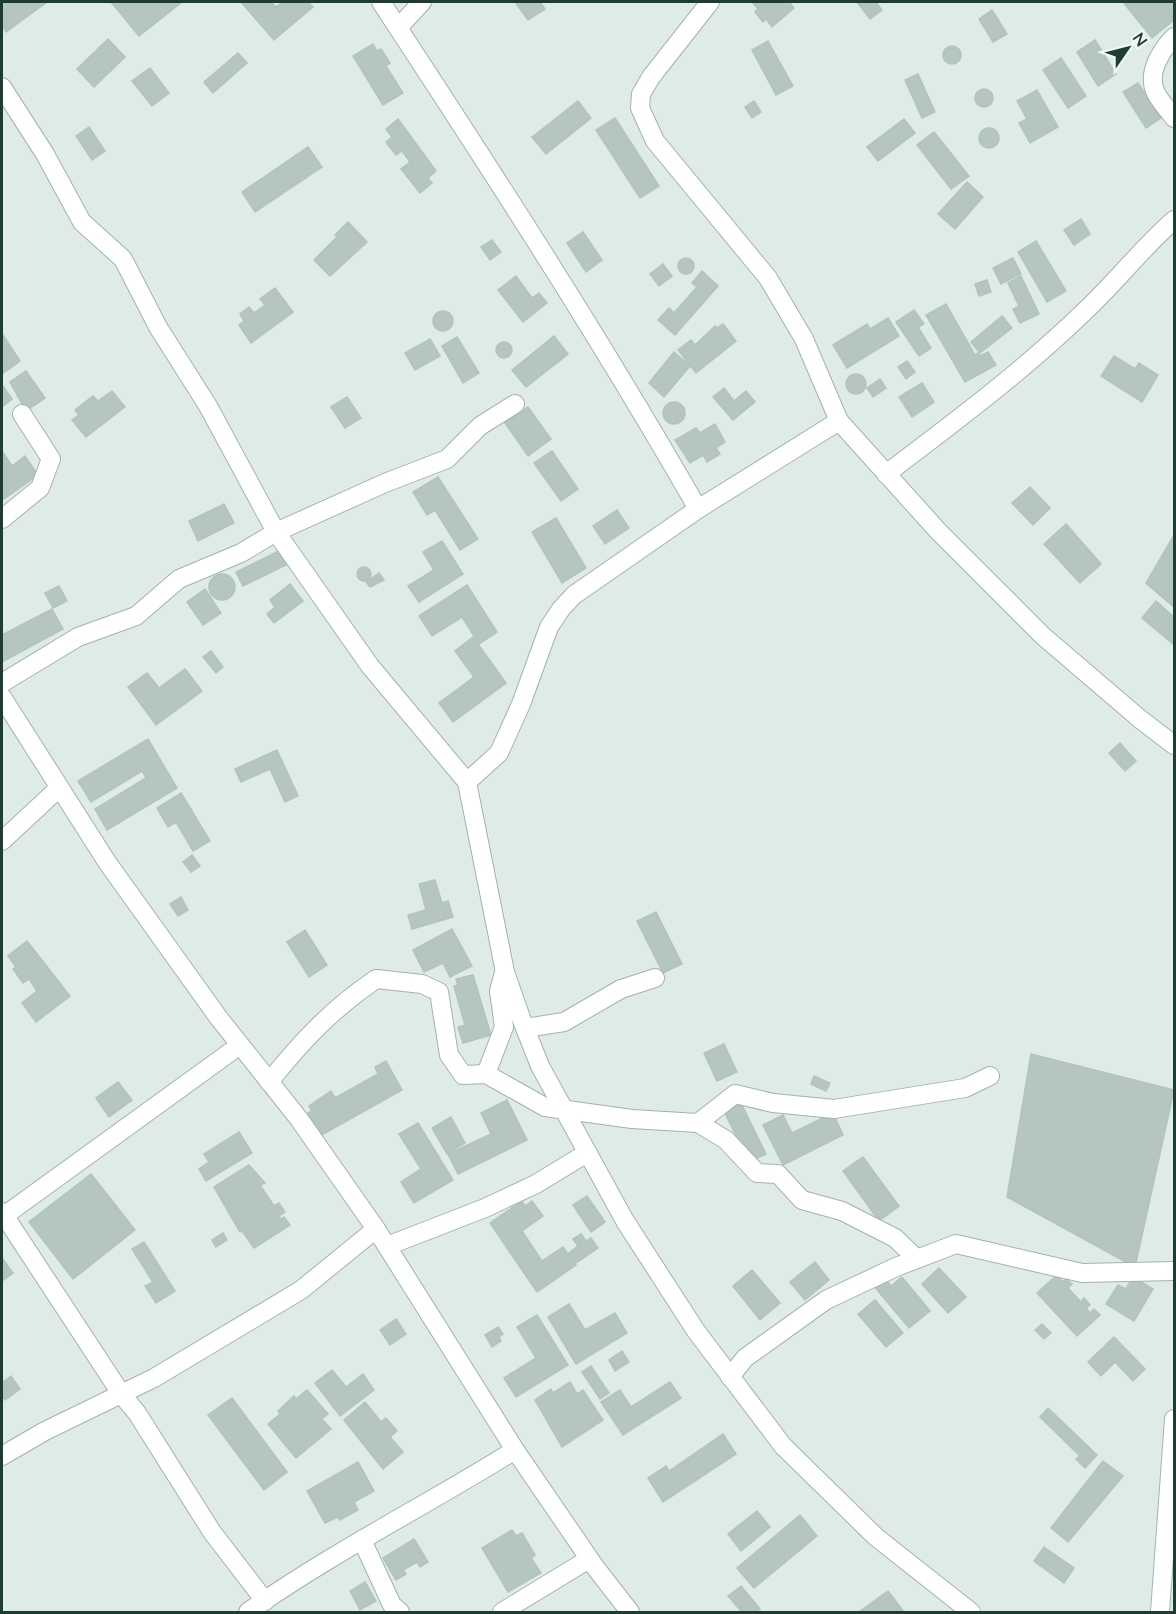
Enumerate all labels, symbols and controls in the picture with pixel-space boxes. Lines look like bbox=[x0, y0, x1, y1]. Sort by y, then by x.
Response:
north arrow bbox=[1098, 18, 1158, 78]
text: N bbox=[1129, 29, 1152, 50]

